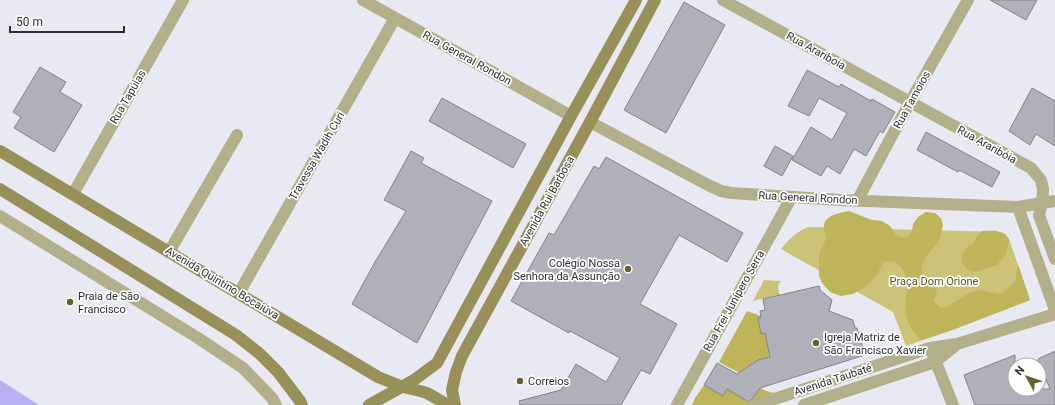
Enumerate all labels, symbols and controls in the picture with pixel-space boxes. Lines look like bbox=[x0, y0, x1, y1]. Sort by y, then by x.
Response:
scale bar bbox=[10, 8, 124, 34]
text: 50 m bbox=[16, 15, 43, 29]
street label: Rua General Rondon bbox=[420, 28, 514, 88]
street label: Rua Arariboia bbox=[784, 29, 848, 73]
street label: Rua Tapúias bbox=[107, 68, 149, 126]
street label: Rua Tamoios bbox=[891, 69, 933, 131]
street label: Travessa Wadih Curi bbox=[286, 110, 348, 202]
street label: Rua Araribóia bbox=[955, 123, 1019, 167]
street label: Avenida Rui Barbosa bbox=[517, 154, 577, 248]
street label: Rua General Rondon bbox=[758, 189, 858, 207]
street label: Avenida Quintino Bocaiúva bbox=[163, 244, 281, 322]
street label: Rua Frei Junípero Serra bbox=[701, 248, 767, 354]
place label: Colégio Nossa Senhora da Assunção bbox=[513, 257, 620, 283]
marker: Colégio Nossa Senhora da Assunção bbox=[623, 264, 633, 274]
park label: Praça Dom Orione bbox=[890, 275, 979, 288]
place label: Praia de São Francisco bbox=[78, 290, 139, 316]
marker: Praia de São Francisco bbox=[65, 297, 75, 307]
place label: Igreja Matriz de São Francisco Xavier bbox=[824, 331, 927, 357]
marker: Igreja Matriz de São Francisco Xavier bbox=[811, 338, 821, 348]
north arrow bbox=[1007, 357, 1047, 397]
street label: Avenida Taubaté bbox=[792, 361, 874, 399]
text: N bbox=[1012, 364, 1027, 378]
place label: Correios bbox=[528, 375, 570, 388]
marker: Correios bbox=[515, 376, 525, 386]

